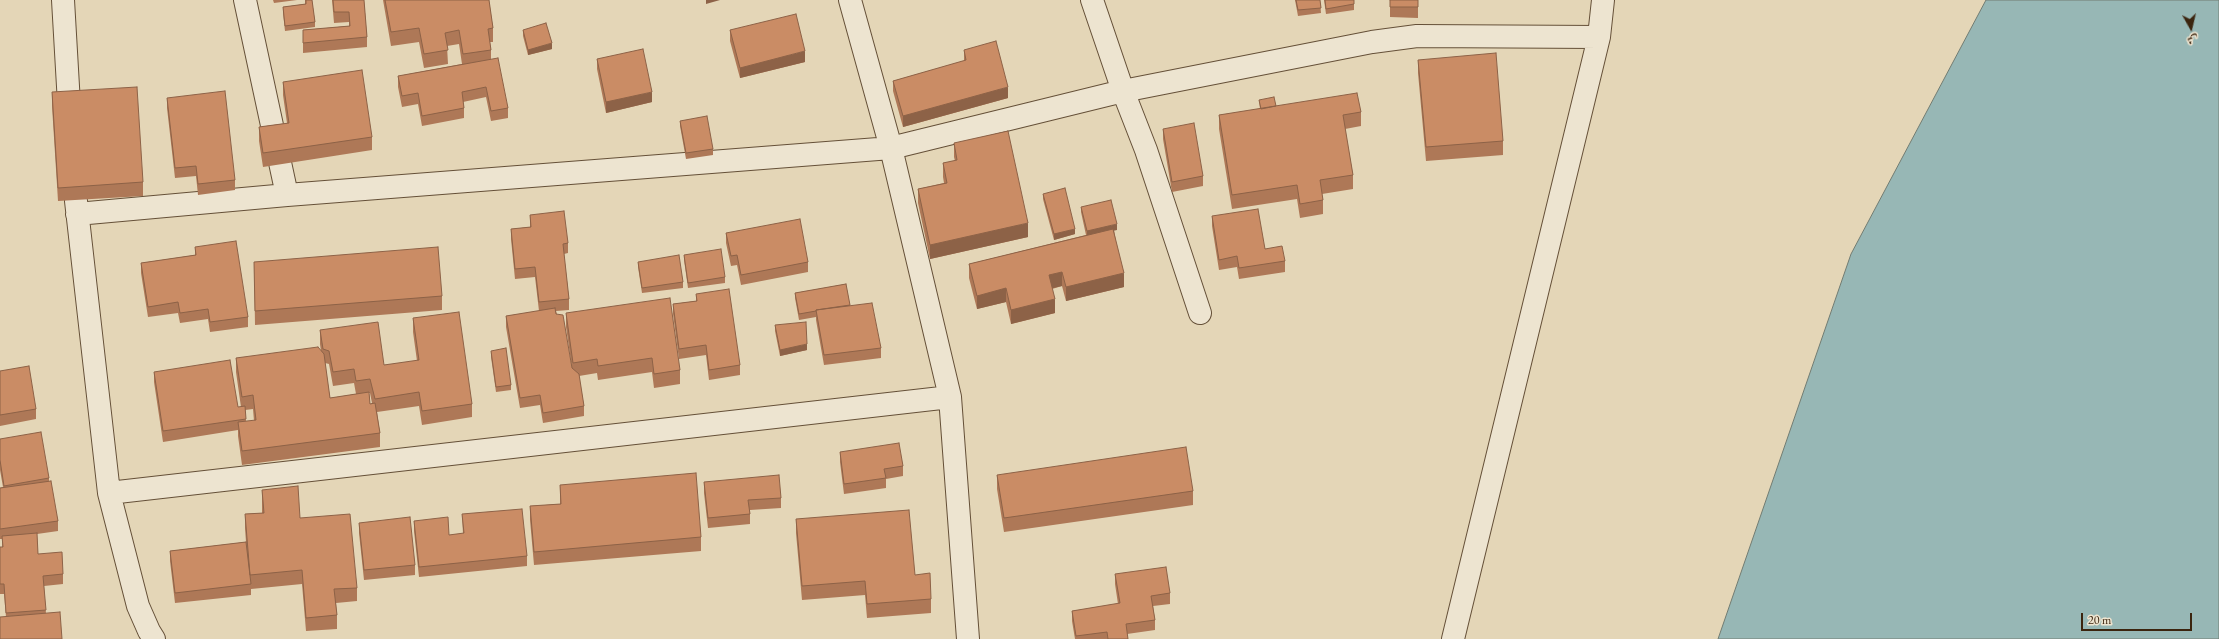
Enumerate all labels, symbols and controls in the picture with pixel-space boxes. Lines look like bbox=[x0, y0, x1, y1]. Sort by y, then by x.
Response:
north arrow bbox=[2171, 8, 2211, 48]
text: ش bbox=[2186, 32, 2199, 48]
scale bar bbox=[2083, 605, 2194, 631]
text: 20 m bbox=[2088, 612, 2111, 628]

